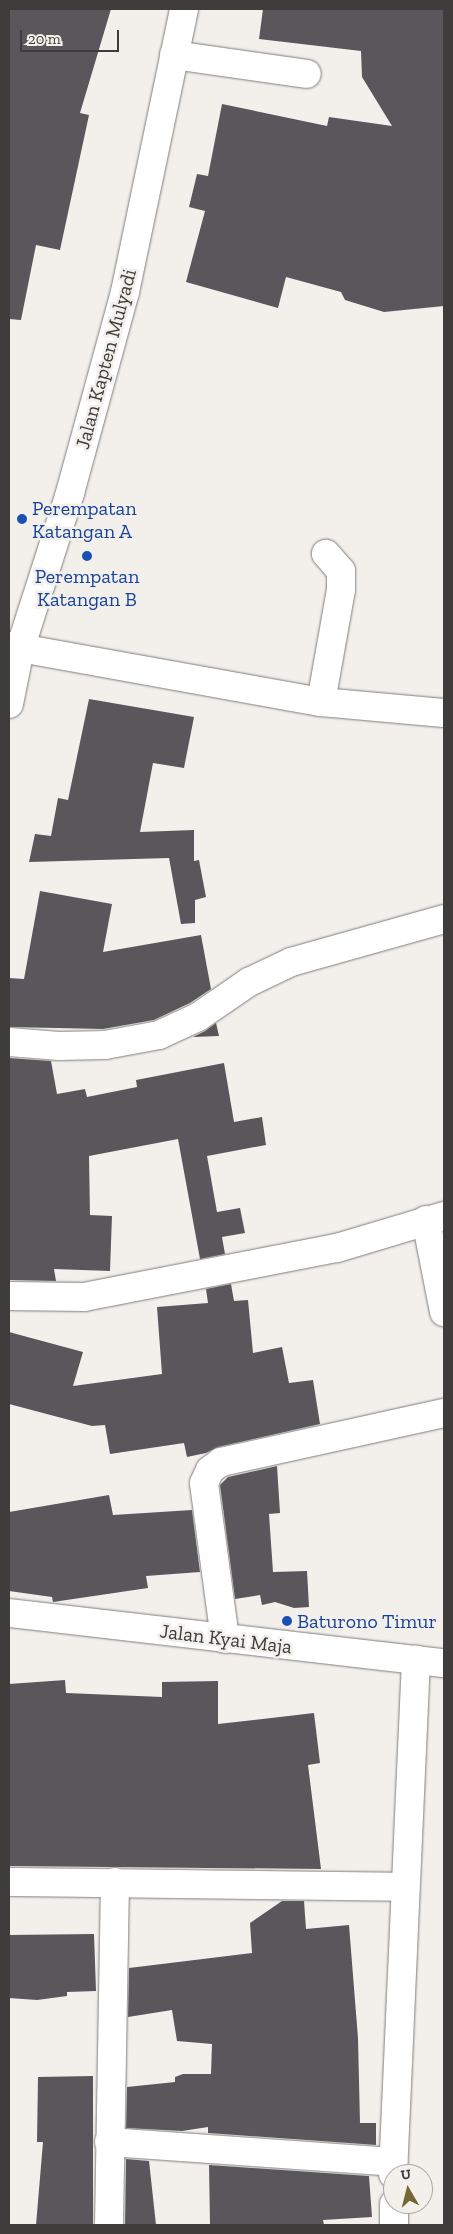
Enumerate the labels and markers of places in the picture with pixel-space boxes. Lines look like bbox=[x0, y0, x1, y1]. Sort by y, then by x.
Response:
place label: Perempatan Katangan A bbox=[32, 496, 137, 543]
marker: Perempatan Katangan A bbox=[16, 513, 28, 525]
marker: Perempatan Katangan B bbox=[81, 550, 93, 562]
place label: Perempatan Katangan B bbox=[35, 564, 139, 611]
place label: Baturono Timur bbox=[297, 1609, 437, 1633]
marker: Baturono Timur bbox=[281, 1615, 293, 1627]

